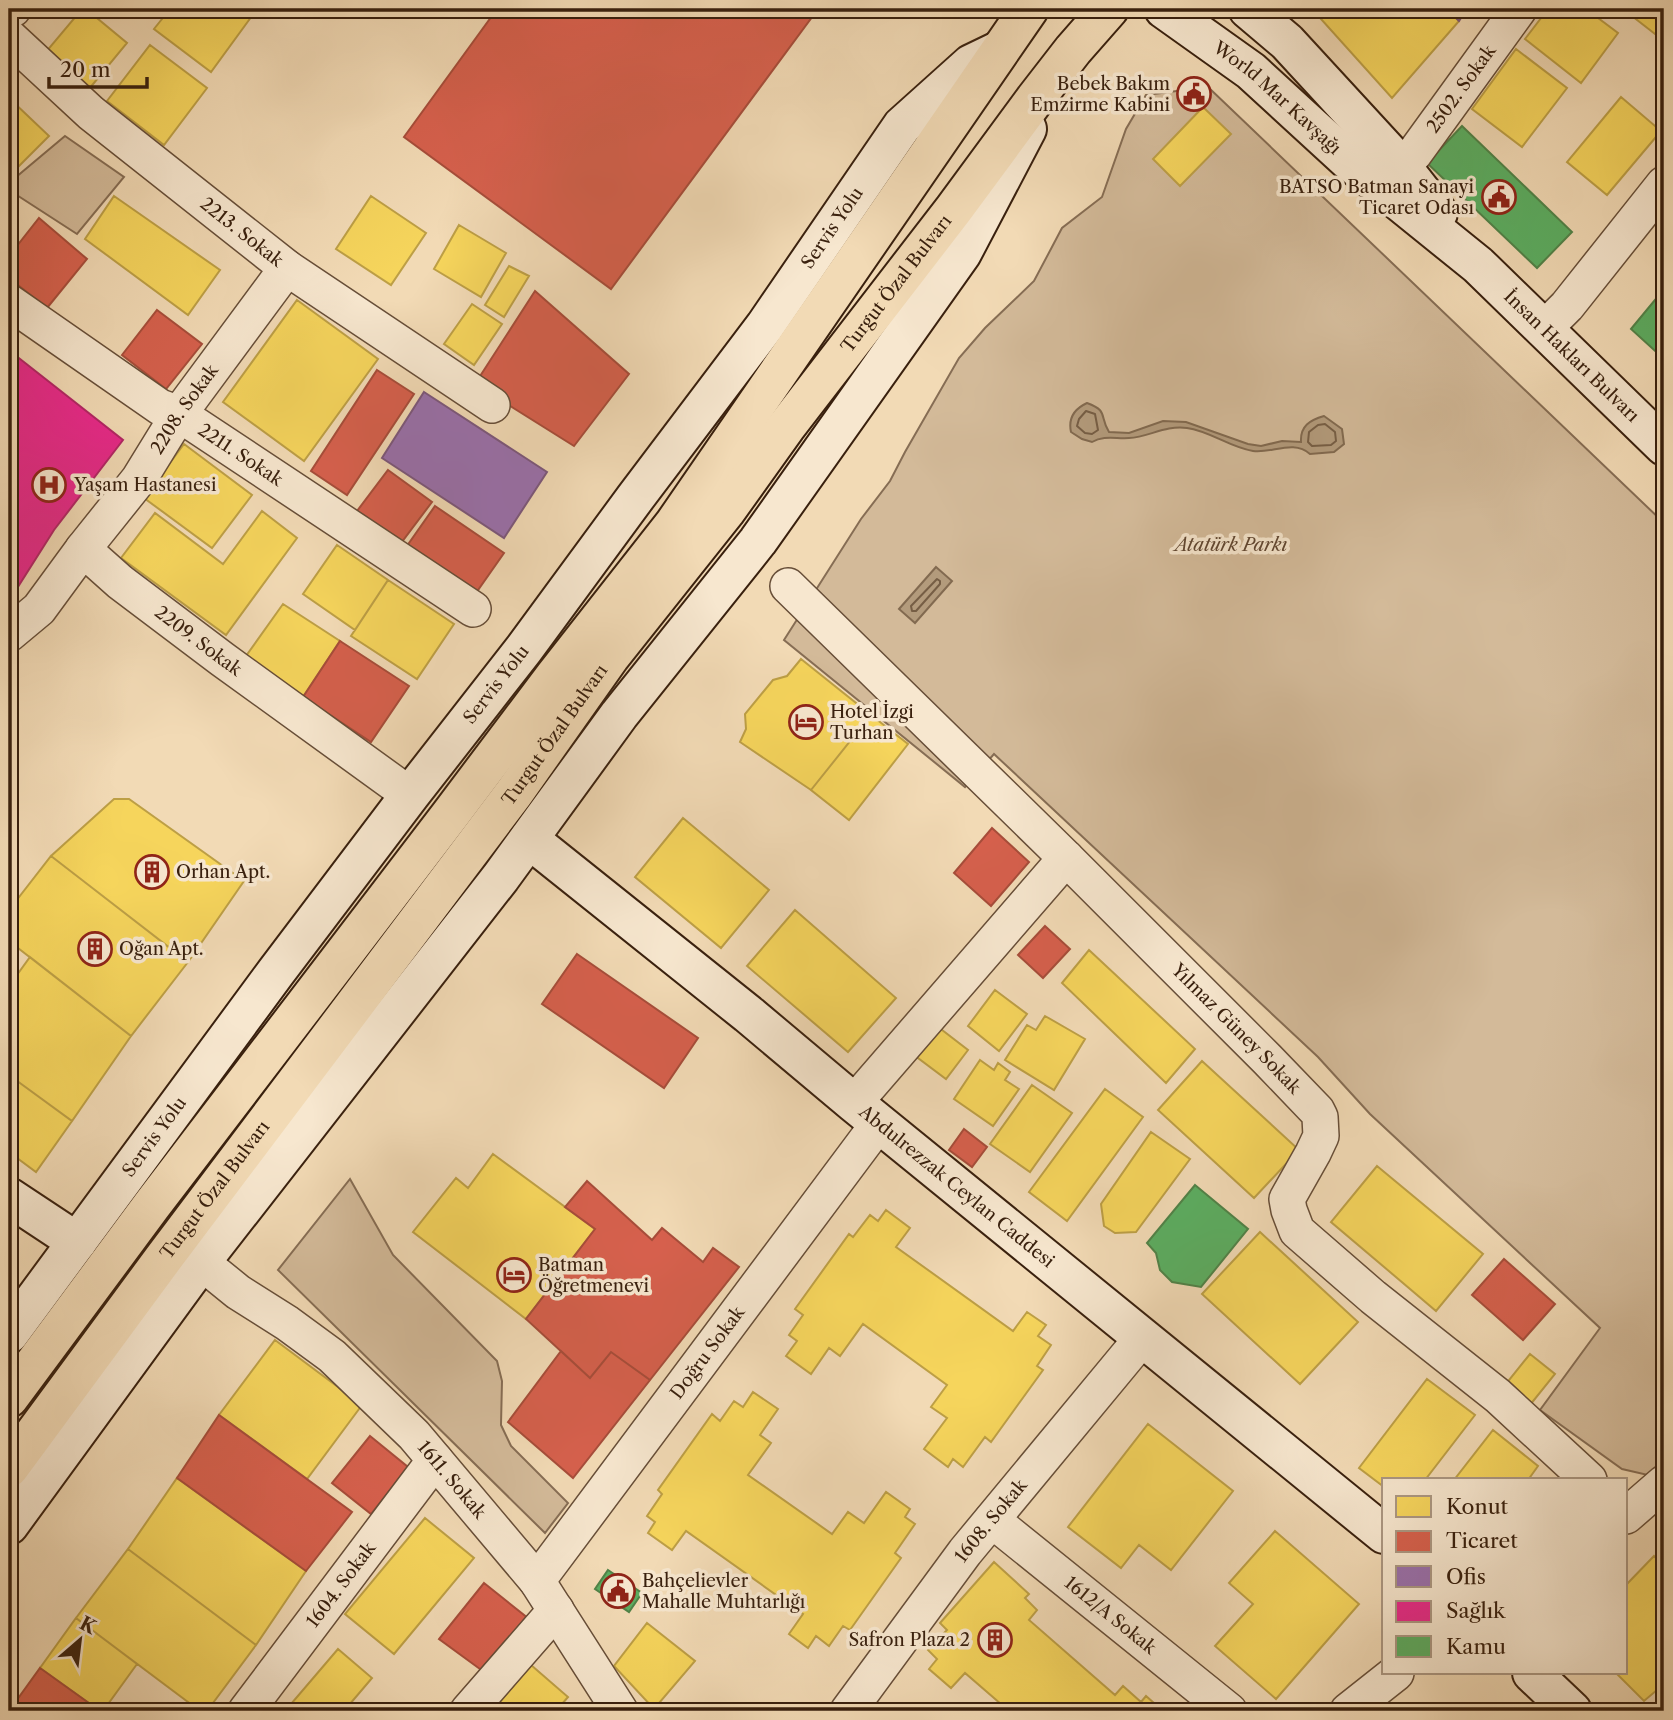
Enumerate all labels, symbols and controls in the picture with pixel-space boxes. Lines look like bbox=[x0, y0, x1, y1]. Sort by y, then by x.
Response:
street label: World Mar Kavşağı bbox=[1208, 36, 1346, 159]
street label: 2502. Sokak bbox=[1422, 39, 1501, 137]
scale bar bbox=[49, 46, 147, 90]
text: 20 m bbox=[60, 57, 111, 82]
place label: Bebek Bakım Emzirme Kabini bbox=[1030, 73, 1171, 116]
public building icon: Bebek Bakım Emzirme Kabini bbox=[1175, 75, 1213, 113]
place label: BATSO Batman Sanayi Ticaret Odası bbox=[1279, 176, 1475, 219]
public building icon: BATSO Batman Sanayi Ticaret Odası bbox=[1480, 178, 1518, 216]
street label: Servis Yolu bbox=[797, 183, 868, 273]
street label: 2213. Sokak bbox=[196, 193, 289, 273]
street label: Turgut Özal Bulvarı bbox=[836, 210, 957, 357]
street label: İnsan Hakları Bulvarı bbox=[1499, 285, 1644, 427]
street label: 2208. Sokak bbox=[146, 359, 224, 458]
street label: 2211. Sokak bbox=[194, 419, 288, 492]
hospital icon: Yaşam Hastanesi bbox=[30, 466, 68, 504]
place label: Yaşam Hastanesi bbox=[73, 474, 217, 496]
park label: Atatürk Parkı bbox=[1172, 534, 1287, 556]
street label: 2209. Sokak bbox=[150, 601, 247, 682]
street label: Servis Yolu bbox=[459, 641, 534, 728]
street label: Turgut Özal Bulvarı bbox=[497, 660, 613, 810]
place label: Hotel İzgi Turhan bbox=[830, 700, 914, 744]
hotel icon: Hotel İzgi Turhan bbox=[787, 703, 825, 741]
building icon: Orhan Apt. bbox=[133, 853, 171, 891]
place label: Orhan Apt. bbox=[176, 861, 270, 883]
building icon: Oğan Apt. bbox=[76, 930, 114, 968]
place label: Oğan Apt. bbox=[119, 938, 204, 960]
street label: Yılmaz Güney Sokak bbox=[1166, 958, 1307, 1100]
street label: Servis Yolu bbox=[118, 1093, 191, 1181]
street label: Abdulrezzak Ceylan Caddesi bbox=[854, 1100, 1059, 1273]
street label: Turgut Özal Bulvarı bbox=[156, 1116, 275, 1264]
place label: Batman Öğretmenevi bbox=[538, 1254, 650, 1297]
hotel icon: Batman Öğretmenevi bbox=[495, 1256, 533, 1294]
street label: Doğru Sokak bbox=[666, 1301, 750, 1403]
street label: 1611. Sokak bbox=[413, 1437, 492, 1524]
street label: 1608. Sokak bbox=[950, 1473, 1033, 1567]
legend bbox=[1382, 1478, 1628, 1674]
text: Konut bbox=[1446, 1494, 1509, 1519]
text: Ticaret bbox=[1446, 1528, 1518, 1553]
street label: 1604. Sokak bbox=[302, 1536, 381, 1632]
text: Ofis bbox=[1446, 1564, 1486, 1589]
place label: Bahçelievler Mahalle Muhtarlığı bbox=[642, 1570, 806, 1613]
public building icon: Bahçelievler Mahalle Muhtarlığı bbox=[599, 1572, 637, 1610]
street label: 1612/A Sokak bbox=[1060, 1572, 1162, 1660]
text: Sağlık bbox=[1446, 1598, 1506, 1623]
north arrow bbox=[46, 1604, 116, 1674]
text: K bbox=[76, 1612, 101, 1640]
building icon: Safron Plaza 2 bbox=[976, 1621, 1014, 1659]
place label: Safron Plaza 2 bbox=[848, 1629, 970, 1651]
text: Kamu bbox=[1446, 1634, 1506, 1659]

